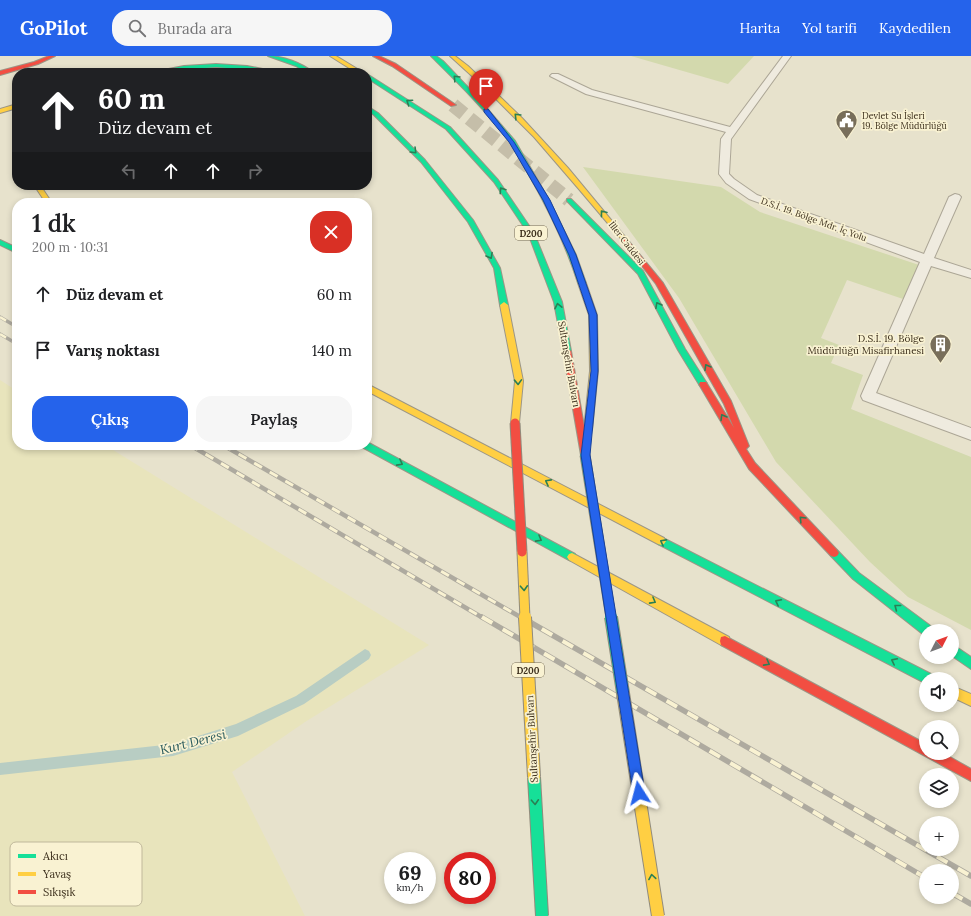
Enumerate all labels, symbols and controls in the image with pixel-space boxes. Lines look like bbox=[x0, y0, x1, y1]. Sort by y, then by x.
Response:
search box bbox=[112, 10, 392, 46]
text: GoPilot bbox=[20, 16, 88, 40]
icon: search bbox=[126, 17, 148, 39]
text: Burada ara bbox=[158, 19, 232, 38]
text: Harita bbox=[739, 19, 780, 37]
text: Yol tarifi bbox=[802, 19, 857, 37]
text: Kaydedilen bbox=[879, 19, 951, 37]
pin bbox=[469, 69, 503, 110]
one-way arrow bbox=[453, 75, 461, 83]
icon: arrive bbox=[475, 75, 497, 97]
text: 60 m bbox=[98, 81, 165, 117]
icon: ahead bbox=[32, 84, 84, 136]
one-way arrow bbox=[406, 100, 413, 107]
public building icon: Devlet Su İşleri 19. Bölge Müdürlüğü bbox=[834, 107, 860, 140]
place label: Devlet Su İşleri 19. Bölge Müdürlüğü bbox=[862, 110, 947, 131]
one-way arrow bbox=[514, 113, 522, 121]
text: Düz devam et bbox=[98, 116, 212, 139]
one-way arrow bbox=[409, 146, 417, 154]
icon: left bbox=[118, 160, 140, 182]
icon: ahead bbox=[160, 160, 182, 182]
icon: ahead bbox=[202, 160, 224, 182]
icon: right bbox=[244, 160, 266, 182]
one-way arrow bbox=[499, 187, 507, 194]
street label: D.S.İ. 19. Bölge Mdr. İç Yolu bbox=[759, 195, 869, 244]
text: 1 dk bbox=[32, 208, 76, 239]
button: close bbox=[310, 211, 352, 253]
one-way arrow bbox=[601, 211, 608, 218]
street label: İller Caddesi bbox=[607, 219, 648, 267]
road number: D200 bbox=[515, 226, 547, 240]
text: 200 m · 10:31 bbox=[32, 239, 108, 256]
one-way arrow bbox=[485, 252, 493, 259]
icon: ahead bbox=[32, 283, 54, 305]
text: Düz devam et bbox=[66, 285, 163, 304]
text: 60 m bbox=[317, 285, 352, 304]
one-way arrow bbox=[655, 301, 662, 309]
one-way arrow bbox=[555, 303, 563, 310]
street label: Sultanşehir Bulvarı bbox=[555, 320, 583, 408]
building icon: D.S.İ. 19. Bölge Müdürlüğü Misafirhanesi bbox=[927, 331, 953, 364]
place label: D.S.İ. 19. Bölge Müdürlüğü Misafirhanesi bbox=[807, 332, 925, 357]
icon: arrive bbox=[32, 339, 54, 361]
text: Varış noktası bbox=[66, 341, 160, 360]
text: 140 m bbox=[312, 341, 352, 360]
one-way arrow bbox=[705, 364, 712, 371]
one-way arrow bbox=[514, 379, 522, 385]
button: Çıkış bbox=[32, 396, 188, 442]
button: Paylaş bbox=[196, 396, 352, 442]
one-way arrow bbox=[720, 414, 727, 421]
one-way arrow bbox=[396, 459, 403, 466]
one-way arrow bbox=[545, 479, 552, 486]
one-way arrow bbox=[800, 516, 807, 524]
one-way arrow bbox=[534, 534, 542, 542]
one-way arrow bbox=[660, 539, 667, 547]
one-way arrow bbox=[520, 585, 528, 591]
one-way arrow bbox=[649, 596, 656, 604]
one-way arrow bbox=[775, 599, 783, 607]
one-way arrow bbox=[895, 605, 902, 612]
north arrow bbox=[919, 624, 959, 664]
map controls bbox=[919, 624, 959, 904]
one-way arrow bbox=[891, 658, 898, 666]
one-way arrow bbox=[763, 659, 770, 666]
road number: D200 bbox=[512, 663, 544, 677]
button: sound bbox=[919, 672, 959, 712]
street label: Sultanşehir Bulvarı bbox=[523, 695, 541, 783]
button: search bbox=[919, 720, 959, 760]
water label: Kurt Deresi bbox=[158, 725, 229, 758]
button: layers bbox=[919, 768, 959, 808]
position arrow bbox=[618, 772, 660, 814]
one-way arrow bbox=[531, 799, 540, 805]
button: + bbox=[919, 816, 959, 856]
legend bbox=[10, 842, 142, 906]
text: Akıcı bbox=[42, 849, 68, 863]
speed limit sign: 80 bbox=[444, 852, 496, 904]
text: 69 bbox=[398, 860, 422, 885]
button: − bbox=[919, 864, 959, 904]
text: Yavaş bbox=[42, 867, 71, 881]
one-way arrow bbox=[648, 874, 657, 881]
text: km/h bbox=[396, 881, 424, 894]
text: Sıkışık bbox=[43, 885, 75, 899]

